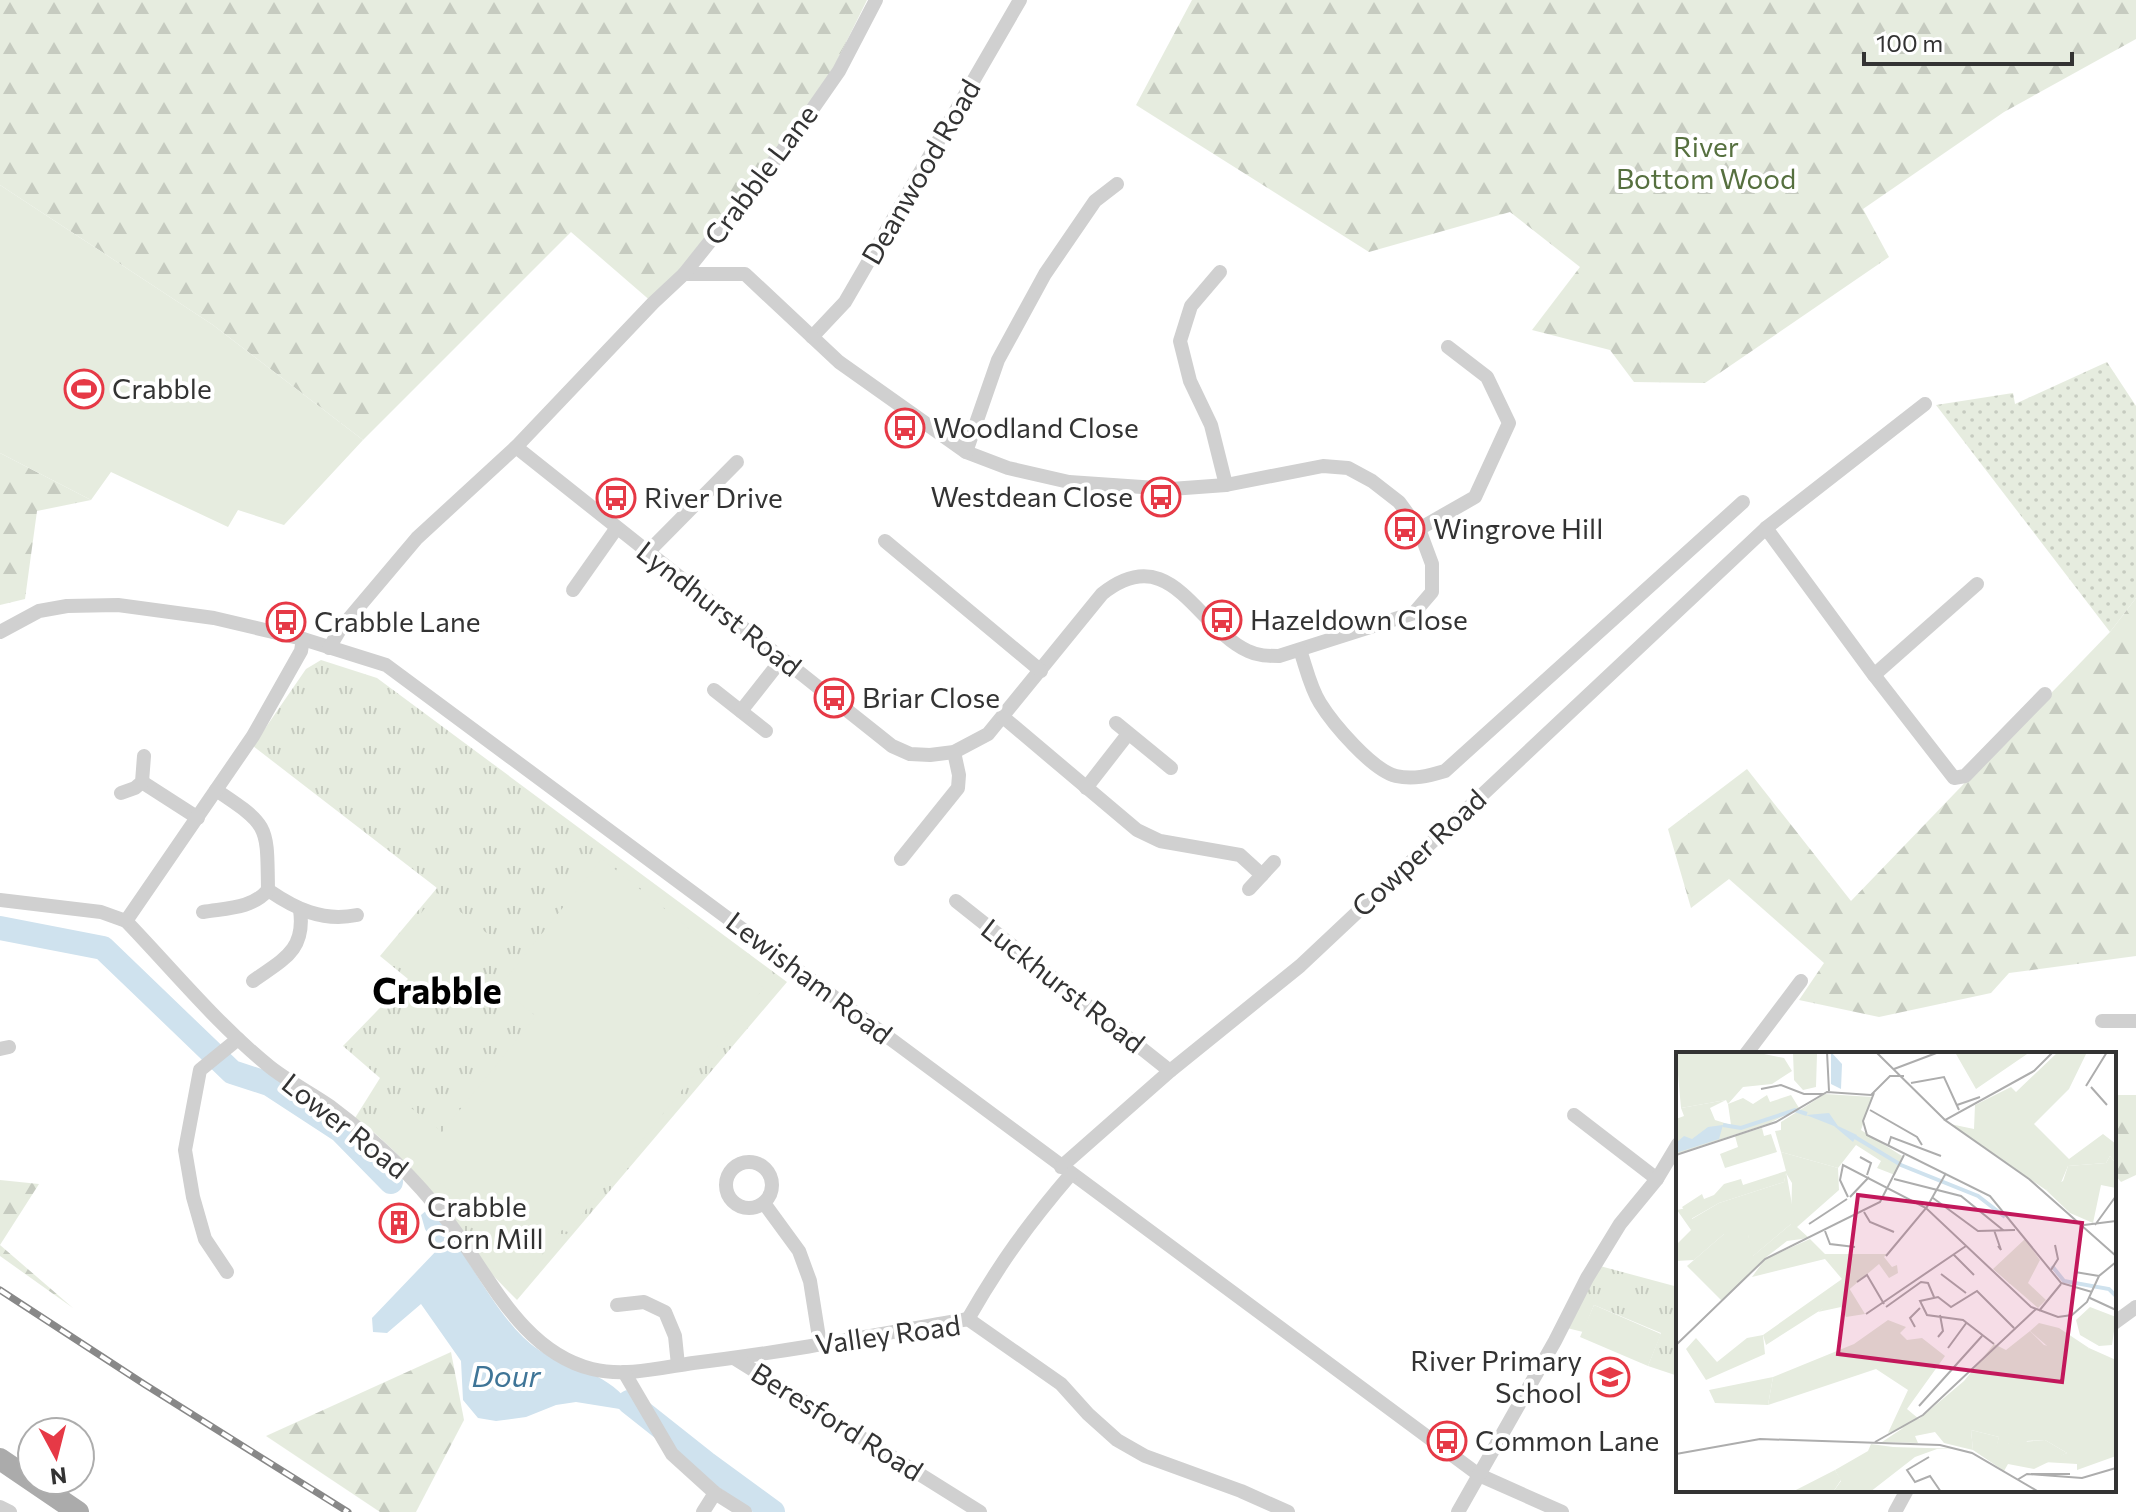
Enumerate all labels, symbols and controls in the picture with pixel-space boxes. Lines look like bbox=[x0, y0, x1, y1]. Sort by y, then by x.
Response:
scale bar bbox=[1864, 16, 2072, 66]
text: 100 m bbox=[1876, 28, 1943, 57]
street label: Deanwood Road bbox=[853, 73, 987, 270]
street label: Crabble Lane bbox=[696, 98, 824, 251]
park label: River Bottom Wood bbox=[1616, 129, 1796, 195]
sports icon: Crabble bbox=[63, 368, 105, 410]
place label: Crabble bbox=[112, 371, 212, 405]
bus stop icon: Woodland Close bbox=[884, 407, 926, 449]
place label: Woodland Close bbox=[933, 410, 1139, 444]
bus stop icon: Westdean Close bbox=[1140, 476, 1182, 518]
bus stop icon: River Drive bbox=[595, 477, 637, 519]
place label: Westdean Close bbox=[930, 479, 1133, 513]
place label: River Drive bbox=[644, 480, 783, 514]
bus stop icon: Wingrove Hill bbox=[1384, 508, 1426, 550]
place label: Wingrove Hill bbox=[1433, 511, 1603, 545]
street label: Lyndhurst Road bbox=[631, 533, 809, 683]
bus stop icon: Hazeldown Close bbox=[1201, 599, 1243, 641]
bus stop icon: Crabble Lane bbox=[265, 601, 307, 643]
place label: Hazeldown Close bbox=[1250, 602, 1468, 636]
place label: Crabble Lane bbox=[314, 604, 481, 638]
bus stop icon: Briar Close bbox=[813, 677, 855, 719]
place label: Briar Close bbox=[862, 680, 1000, 714]
street label: Cowper Road bbox=[1344, 781, 1492, 923]
street label: Lewisham Road bbox=[720, 904, 899, 1051]
street label: Luckhurst Road bbox=[975, 911, 1152, 1060]
district label: Crabble bbox=[372, 967, 502, 1011]
inset map bbox=[1676, 1052, 2116, 1492]
street label: Lower Road bbox=[276, 1065, 416, 1185]
place label: Crabble Corn Mill bbox=[427, 1189, 544, 1255]
building icon: Crabble Corn Mill bbox=[378, 1202, 420, 1244]
street label: Valley Road bbox=[813, 1307, 963, 1361]
place label: River Primary School bbox=[1410, 1343, 1582, 1409]
street label: Beresford Road bbox=[746, 1355, 930, 1487]
water label: Dour bbox=[472, 1356, 541, 1393]
school or university icon: River Primary School bbox=[1589, 1356, 1631, 1398]
north arrow bbox=[16, 1416, 96, 1496]
bus stop icon: Common Lane bbox=[1426, 1420, 1468, 1462]
place label: Common Lane bbox=[1475, 1423, 1659, 1457]
text: N bbox=[49, 1462, 68, 1491]

